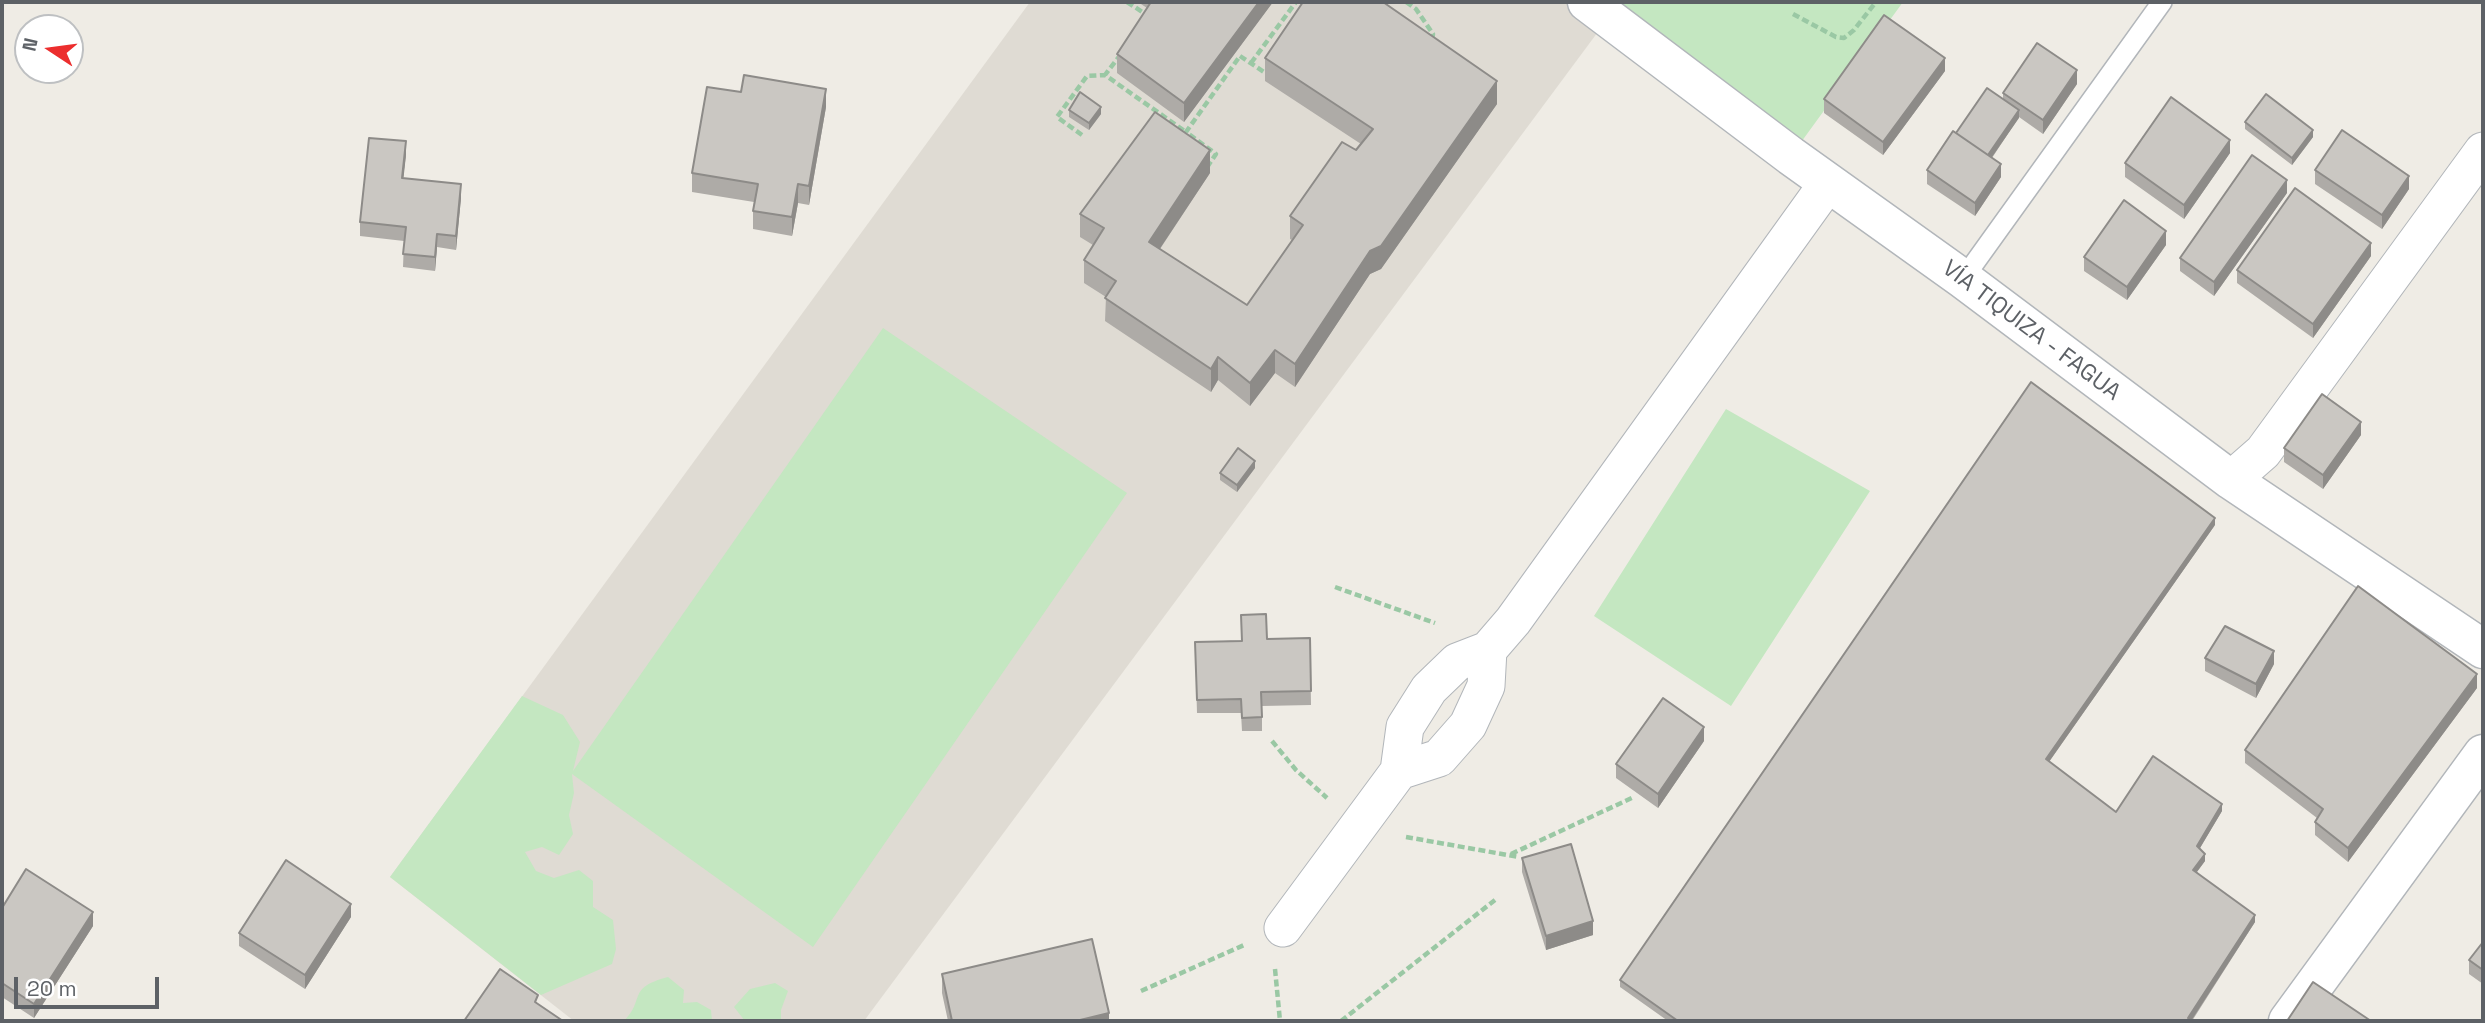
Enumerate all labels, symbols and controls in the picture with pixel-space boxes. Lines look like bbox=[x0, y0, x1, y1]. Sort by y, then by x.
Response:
north arrow bbox=[14, 14, 84, 84]
text: N bbox=[16, 36, 44, 54]
street label: VÍA TIQUIZA - FAGUA bbox=[1936, 255, 2126, 407]
scale bar bbox=[18, 964, 163, 1008]
text: 20 m bbox=[27, 975, 77, 1002]

